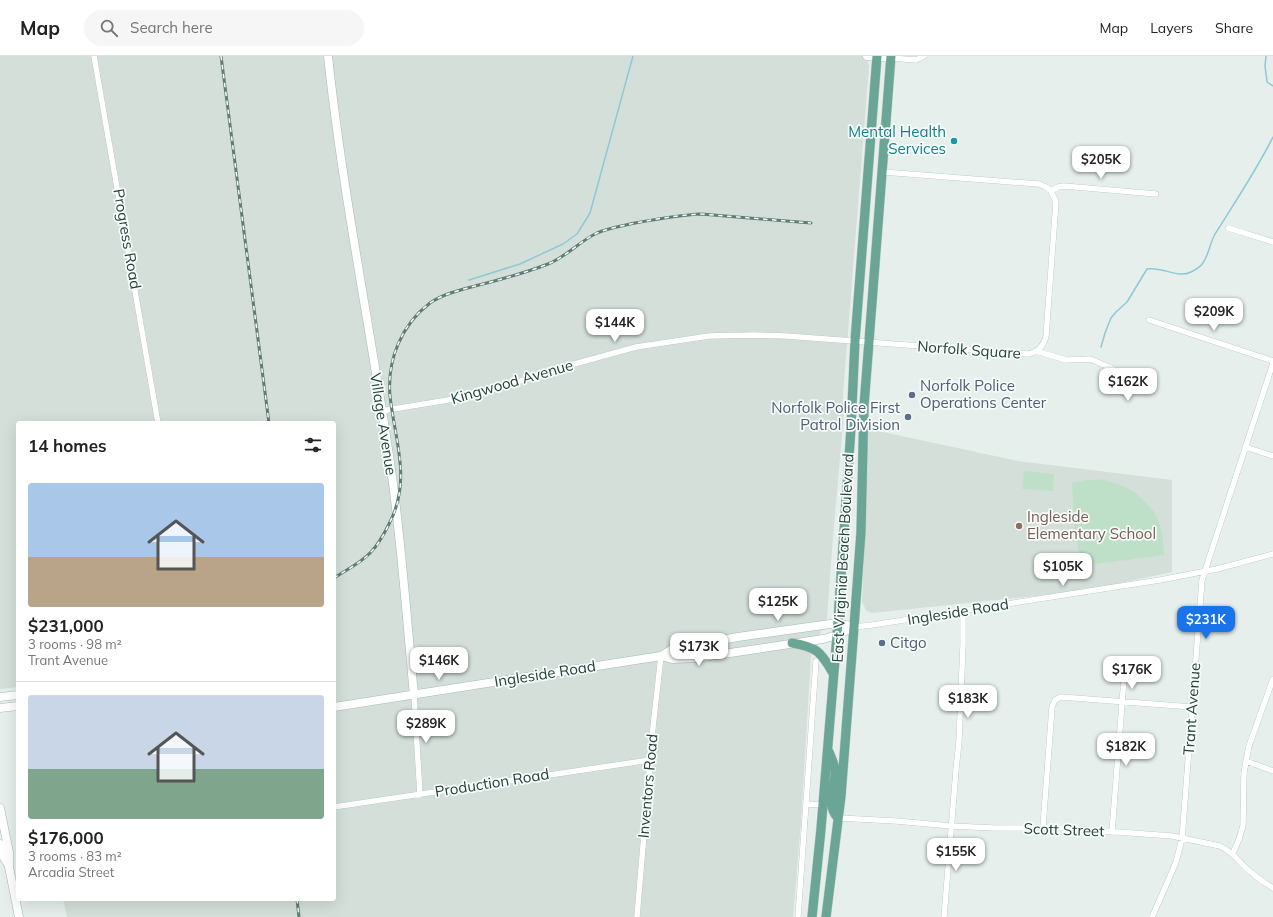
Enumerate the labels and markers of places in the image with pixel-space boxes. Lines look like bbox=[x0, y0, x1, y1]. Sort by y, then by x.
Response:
place label: Mental Health Services bbox=[848, 122, 946, 158]
marker: Mental Health Services bbox=[949, 136, 959, 146]
pin: $205K bbox=[1073, 146, 1129, 180]
pin: $209K bbox=[1186, 298, 1242, 332]
pin: $144K bbox=[587, 309, 643, 343]
pin: $162K bbox=[1100, 368, 1156, 402]
place label: Norfolk Police Operations Center bbox=[920, 376, 1047, 412]
marker: Norfolk Police Operations Center bbox=[907, 390, 917, 400]
place label: Norfolk Police First Patrol Division bbox=[771, 398, 900, 434]
marker: Norfolk Police First Patrol Division bbox=[903, 412, 913, 422]
place label: Ingleside Elementary School bbox=[1027, 507, 1156, 543]
marker: Ingleside Elementary School bbox=[1014, 521, 1024, 531]
pin: $105K bbox=[1035, 553, 1091, 587]
pin: $125K bbox=[750, 588, 806, 622]
pin: $231K bbox=[1178, 606, 1234, 640]
pin: $173K bbox=[671, 633, 727, 667]
place label: Citgo bbox=[890, 633, 927, 652]
marker: Citgo bbox=[877, 638, 887, 648]
pin: $146K bbox=[411, 647, 467, 681]
pin: $176K bbox=[1104, 656, 1160, 690]
pin: $183K bbox=[940, 685, 996, 719]
pin: $289K bbox=[398, 710, 454, 744]
pin: $182K bbox=[1098, 733, 1154, 767]
pin: $155K bbox=[928, 838, 984, 872]

